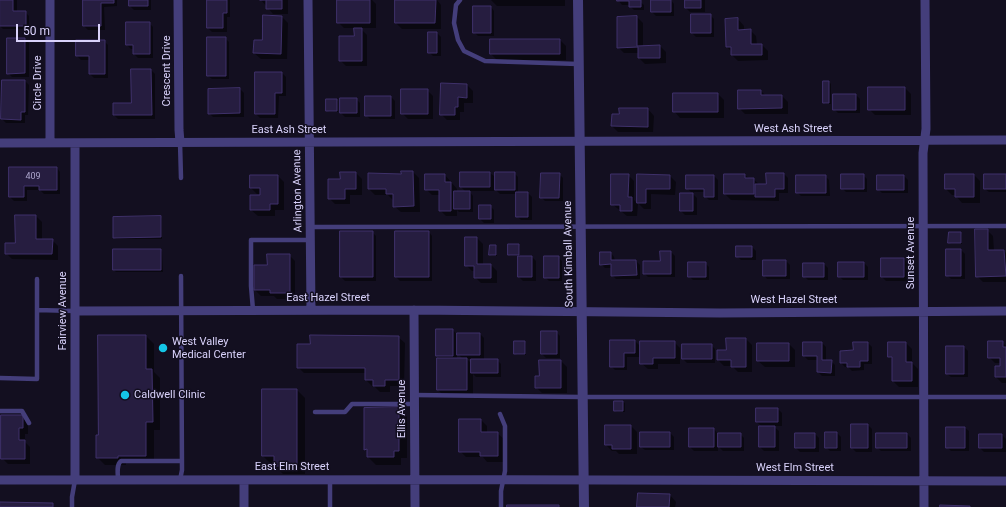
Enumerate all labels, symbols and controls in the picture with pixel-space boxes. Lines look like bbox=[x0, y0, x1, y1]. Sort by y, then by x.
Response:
scale bar bbox=[18, 16, 102, 42]
text: 50 m bbox=[23, 24, 50, 38]
street label: Crescent Drive bbox=[160, 35, 174, 107]
street label: Circle Drive bbox=[31, 55, 45, 111]
street label: West Ash Street bbox=[754, 122, 832, 136]
street label: East Ash Street bbox=[252, 123, 326, 137]
street label: Arlington Avenue bbox=[291, 149, 305, 233]
house number: 409 bbox=[25, 172, 41, 182]
street label: South Kimball Avenue bbox=[561, 201, 577, 307]
street label: Sunset Avenue bbox=[904, 217, 918, 289]
street label: Fairview Avenue bbox=[56, 271, 70, 351]
street label: East Hazel Street bbox=[286, 291, 370, 305]
street label: West Hazel Street bbox=[751, 293, 837, 307]
place label: West Valley Medical Center bbox=[172, 335, 246, 361]
marker: West Valley Medical Center bbox=[157, 342, 169, 354]
street label: Ellis Avenue bbox=[395, 380, 409, 438]
place label: Caldwell Clinic bbox=[134, 388, 205, 402]
marker: Caldwell Clinic bbox=[119, 389, 131, 401]
street label: East Elm Street bbox=[255, 460, 329, 474]
street label: West Elm Street bbox=[756, 461, 834, 475]

